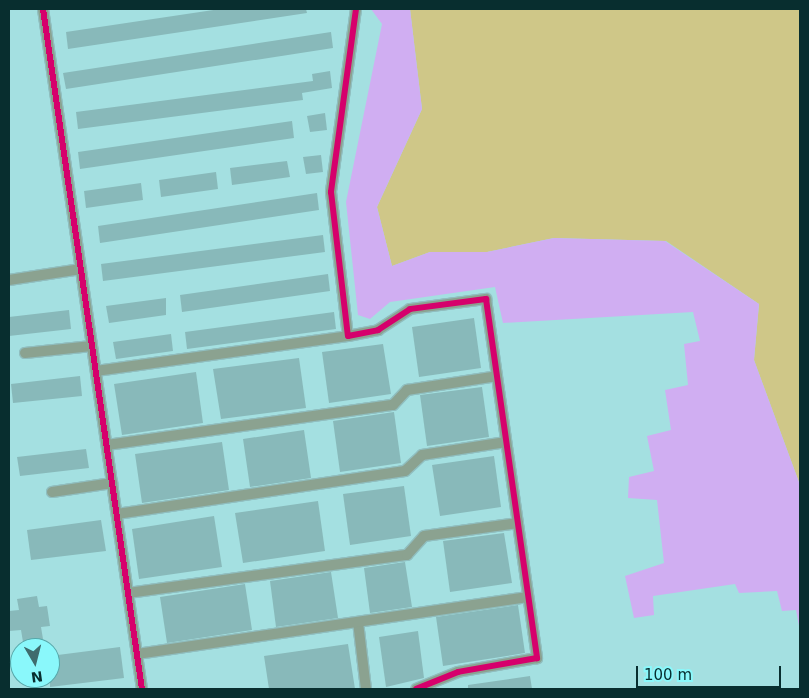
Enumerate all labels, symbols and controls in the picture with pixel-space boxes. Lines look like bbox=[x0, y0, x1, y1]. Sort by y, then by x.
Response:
north arrow bbox=[10, 638, 60, 688]
scale bar bbox=[639, 656, 784, 688]
text: 100 m bbox=[644, 666, 692, 684]
text: N bbox=[30, 668, 44, 686]

